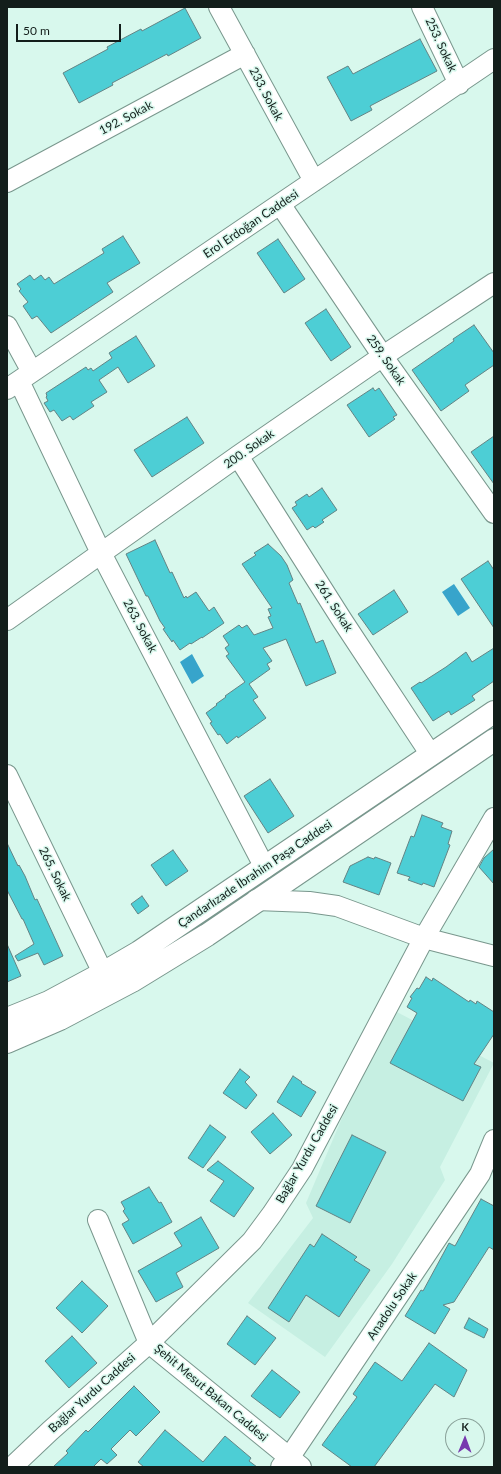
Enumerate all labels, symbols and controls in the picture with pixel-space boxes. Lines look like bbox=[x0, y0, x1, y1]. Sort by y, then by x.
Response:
scale bar bbox=[18, 16, 123, 42]
street label: 253. Sokak bbox=[422, 16, 460, 74]
text: 50 m bbox=[23, 23, 50, 38]
street label: 233. Sokak bbox=[246, 65, 286, 123]
street label: 192. Sokak bbox=[97, 98, 155, 138]
street label: Erol Erdoğan Caddesi bbox=[201, 187, 301, 261]
street label: 259. Sokak bbox=[363, 332, 409, 388]
street label: 200. Sokak bbox=[221, 426, 277, 472]
street label: 261. Sokak bbox=[312, 578, 356, 634]
street label: 263. Sokak bbox=[120, 597, 160, 655]
street label: Çandarlızade İbrahim Paşa Caddesi bbox=[175, 817, 335, 931]
street label: 265. Sokak bbox=[36, 845, 74, 903]
street label: Bağlar Yurdu Caddesi bbox=[273, 1102, 341, 1206]
street label: Anadolu Sokak bbox=[364, 1270, 420, 1342]
street label: Şehit Mesut Bakan Caddesi bbox=[151, 1341, 271, 1445]
street label: Bağlar Yurdu Caddesi bbox=[46, 1350, 138, 1436]
north arrow bbox=[445, 1418, 485, 1458]
text: K bbox=[461, 1420, 469, 1433]

